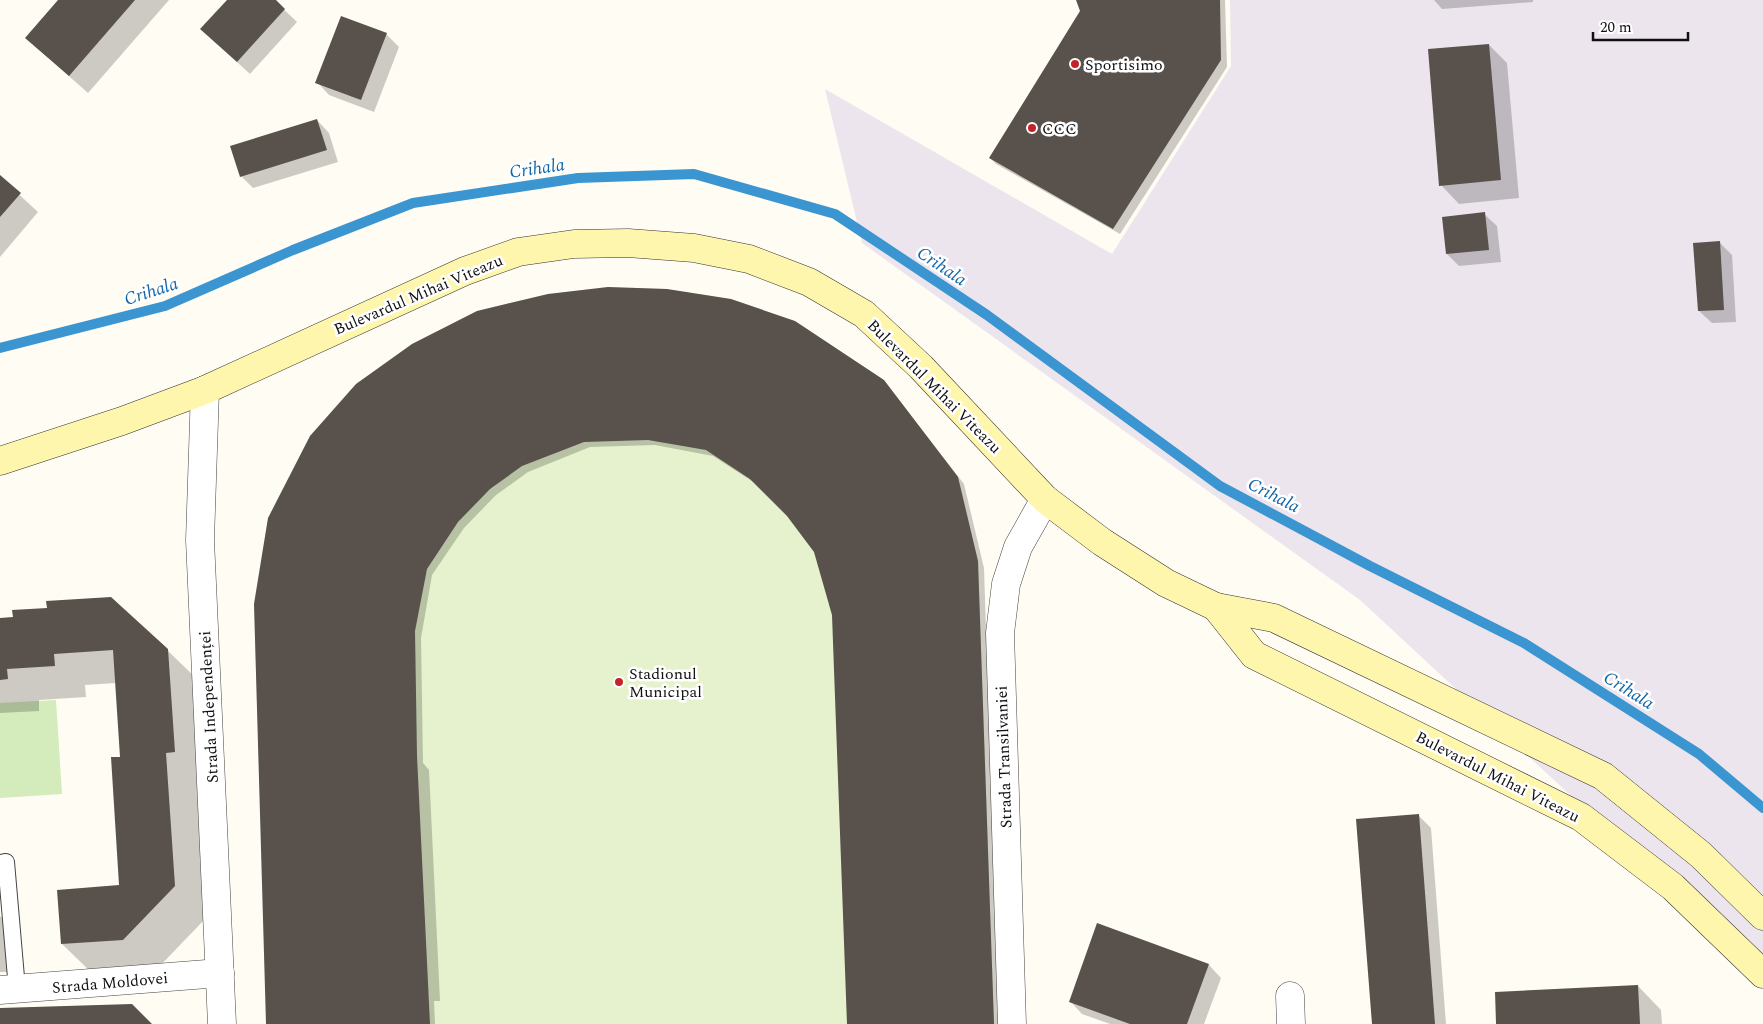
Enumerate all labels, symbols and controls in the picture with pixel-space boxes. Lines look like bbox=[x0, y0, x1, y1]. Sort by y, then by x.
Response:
scale bar bbox=[1593, 10, 1688, 42]
text: 20 m bbox=[1600, 16, 1632, 39]
place label: Sportisimo bbox=[1085, 53, 1163, 77]
marker: Sportisimo bbox=[1069, 58, 1081, 70]
place label: CCC bbox=[1042, 117, 1077, 141]
marker: CCC bbox=[1026, 122, 1038, 134]
water label: Crihala bbox=[508, 151, 566, 186]
water label: Crihala bbox=[911, 240, 972, 293]
street label: Bulevardul Mihai Viteazu bbox=[330, 248, 507, 341]
water label: Crihala bbox=[121, 270, 182, 313]
street label: Bulevardul Mihai Viteazu bbox=[862, 314, 1007, 459]
water label: Crihala bbox=[1243, 471, 1305, 520]
street label: Strada Independenței bbox=[193, 630, 225, 784]
place label: Stadionul Municipal bbox=[629, 662, 702, 704]
water label: Crihala bbox=[1598, 664, 1659, 717]
marker: Stadionul Municipal bbox=[613, 676, 625, 688]
street label: Strada Transilvaniei bbox=[990, 685, 1018, 829]
street label: Bulevardul Mihai Viteazu bbox=[1411, 725, 1584, 829]
street label: Strada Moldovei bbox=[51, 966, 169, 1000]

